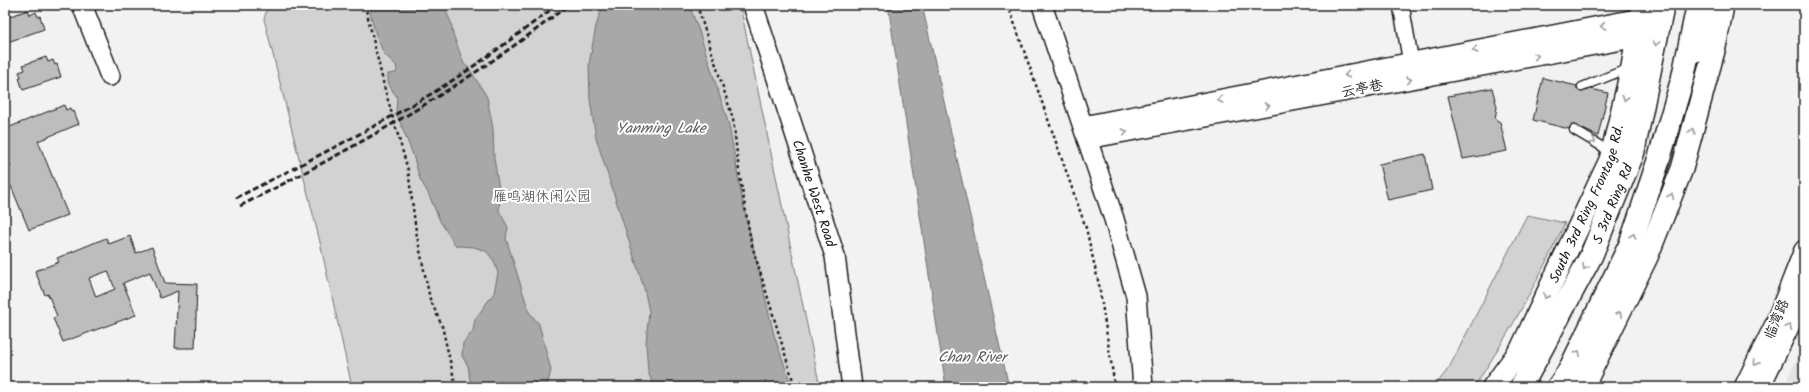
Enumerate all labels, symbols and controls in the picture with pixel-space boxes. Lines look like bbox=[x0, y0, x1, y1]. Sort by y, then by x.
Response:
one-way arrow bbox=[1600, 21, 1606, 29]
one-way arrow bbox=[1653, 40, 1661, 46]
one-way arrow bbox=[1472, 46, 1478, 54]
one-way arrow bbox=[1533, 52, 1540, 61]
one-way arrow bbox=[1344, 70, 1351, 79]
street label: 云亭巷 bbox=[1339, 74, 1386, 104]
one-way arrow bbox=[1406, 76, 1412, 84]
one-way arrow bbox=[1217, 95, 1223, 103]
one-way arrow bbox=[1621, 95, 1629, 101]
one-way arrow bbox=[1264, 102, 1270, 111]
water label: Yanming Lake bbox=[616, 117, 707, 141]
street label: South 3rd Ring Frontage Rd. bbox=[1544, 123, 1630, 287]
one-way arrow bbox=[1687, 128, 1696, 135]
one-way arrow bbox=[1122, 129, 1129, 137]
street label: Chanhe West Road bbox=[786, 137, 842, 251]
one-way arrow bbox=[1589, 137, 1596, 144]
street label: S 3rd Ring Rd bbox=[1587, 160, 1640, 248]
park label: 雁鸣湖休闲公园 bbox=[493, 186, 591, 208]
one-way arrow bbox=[1667, 192, 1675, 199]
one-way arrow bbox=[1629, 233, 1637, 240]
one-way arrow bbox=[1583, 262, 1590, 270]
one-way arrow bbox=[1543, 292, 1551, 299]
street label: 临湾路 bbox=[1759, 296, 1795, 343]
one-way arrow bbox=[1614, 311, 1622, 319]
one-way arrow bbox=[1784, 323, 1792, 331]
water label: Chan River bbox=[938, 346, 1009, 370]
one-way arrow bbox=[1573, 350, 1581, 358]
one-way arrow bbox=[1753, 358, 1761, 366]

